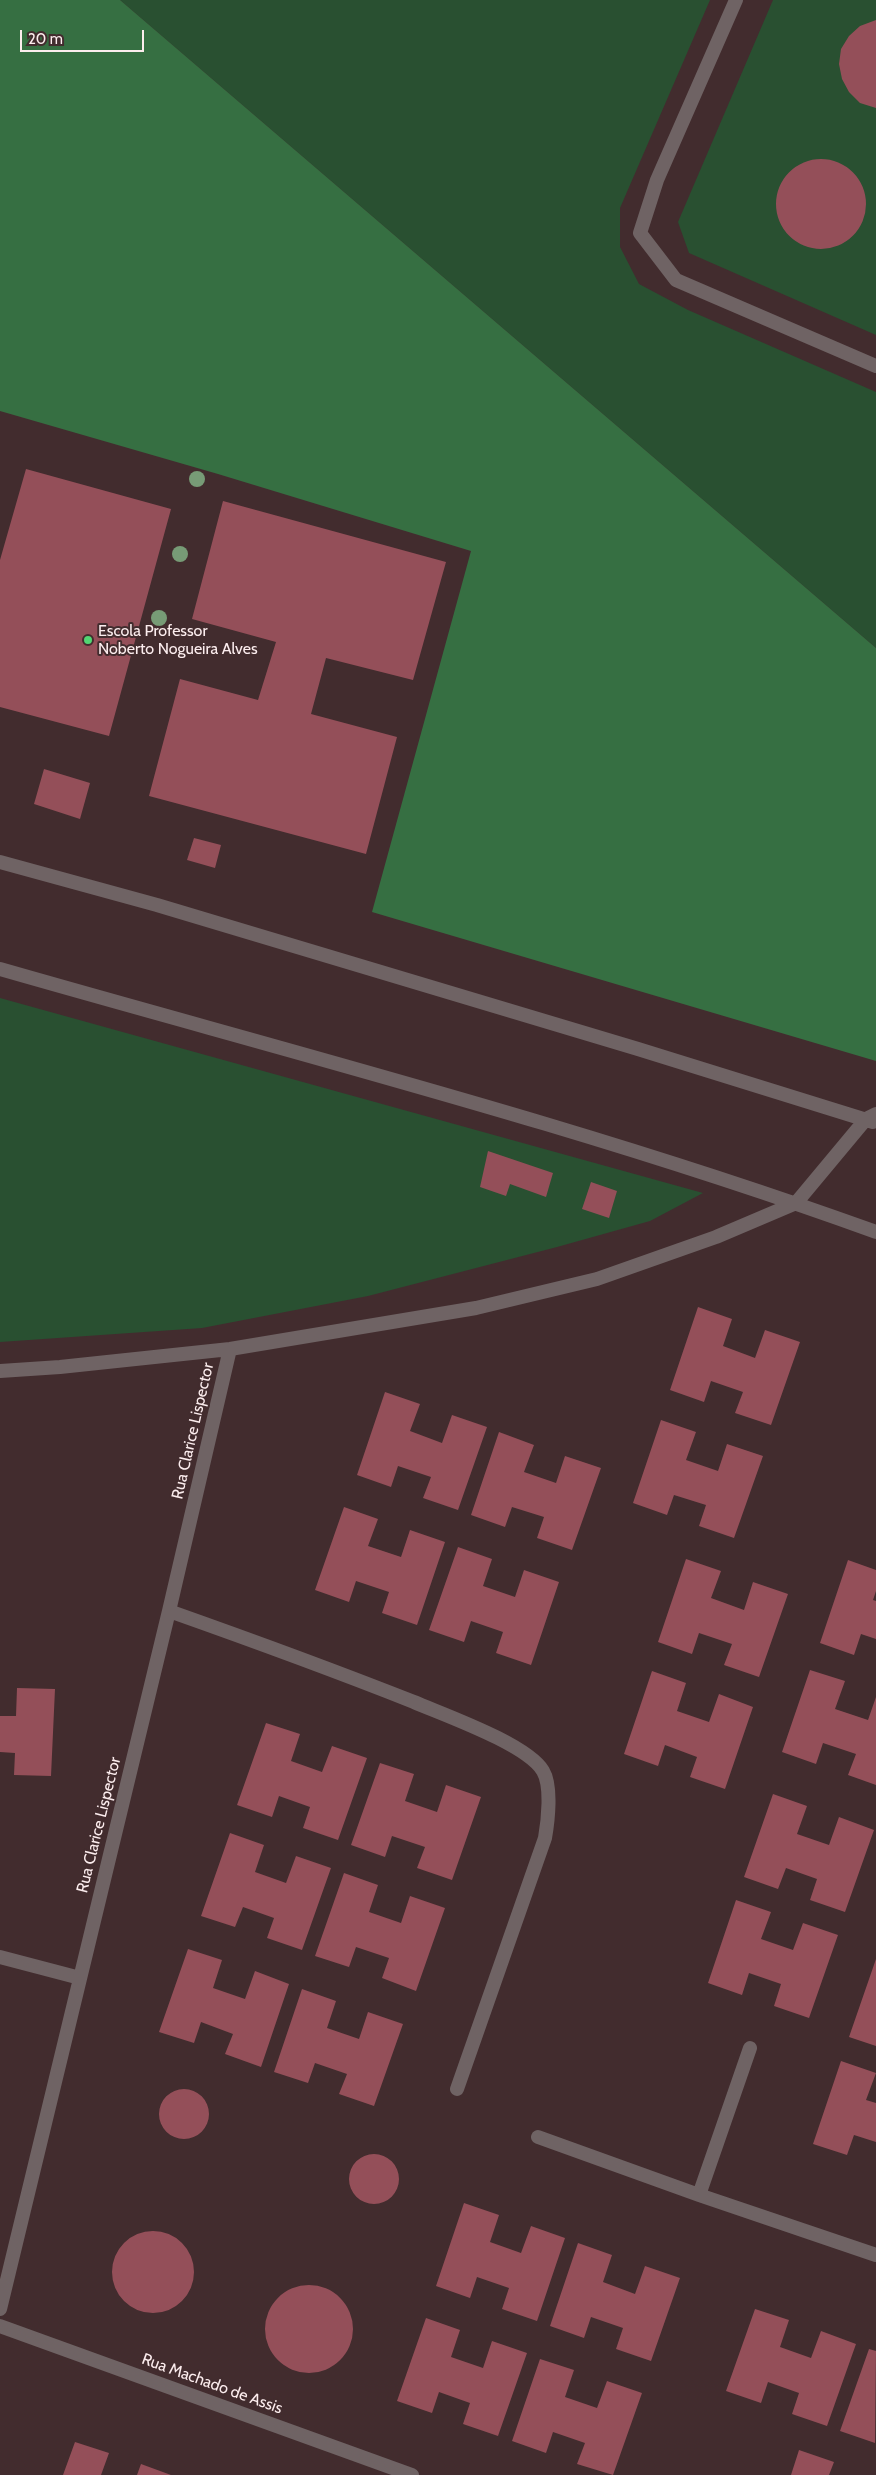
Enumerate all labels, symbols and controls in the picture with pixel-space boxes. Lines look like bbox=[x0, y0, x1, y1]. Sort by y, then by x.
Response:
scale bar bbox=[22, 20, 146, 52]
text: 20 m bbox=[28, 30, 63, 48]
place label: Escola Professor Noberto Nogueira Alves bbox=[98, 621, 258, 659]
marker: Escola Professor Noberto Nogueira Alves bbox=[82, 634, 94, 646]
street label: Rua Clarice Lispector bbox=[168, 1361, 218, 1501]
street label: Rua Clarice Lispector bbox=[73, 1755, 125, 1895]
street label: Rua Machado de Assis bbox=[139, 2350, 285, 2418]

